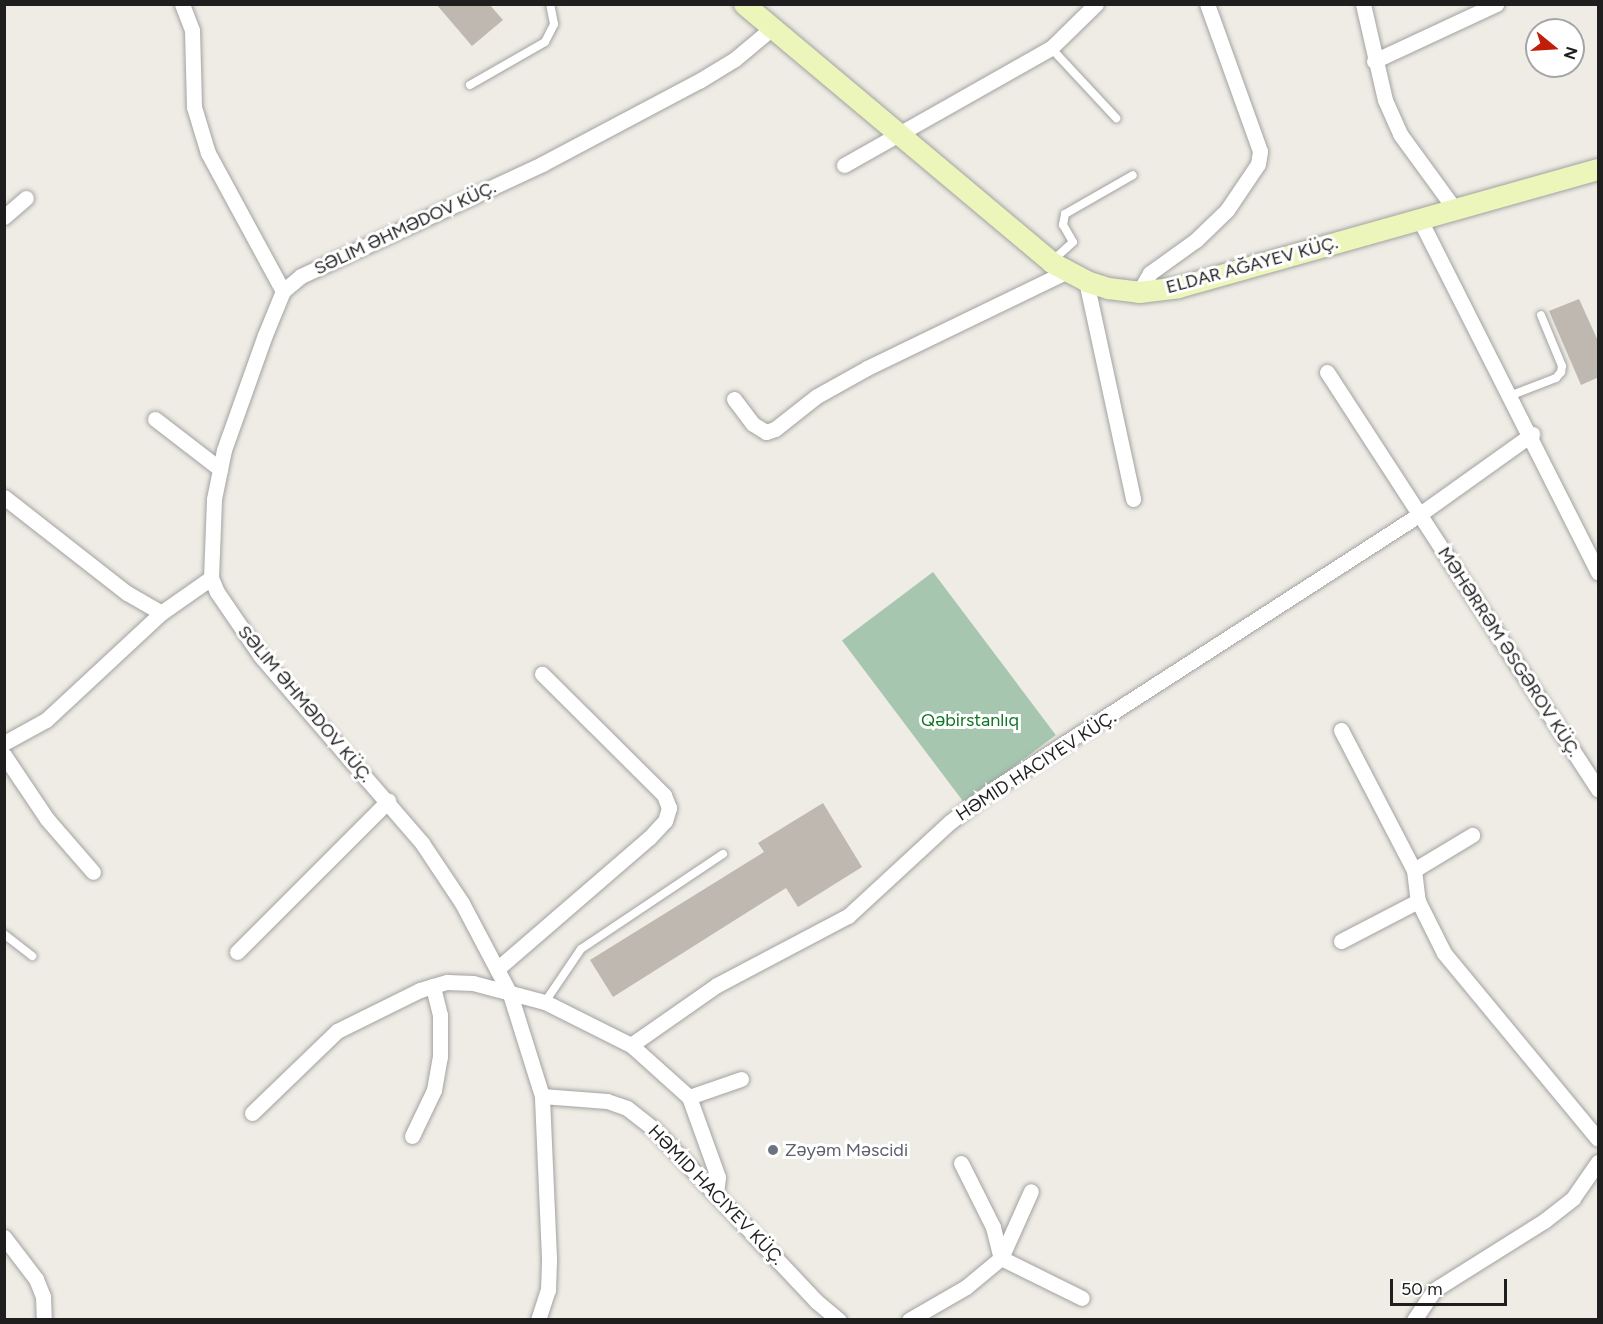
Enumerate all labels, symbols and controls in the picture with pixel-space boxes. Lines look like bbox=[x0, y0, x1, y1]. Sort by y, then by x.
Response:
north arrow bbox=[1525, 18, 1585, 78]
text: N bbox=[1560, 44, 1582, 62]
street label: SƏLIM ƏHMƏDOV KÜÇ. bbox=[311, 176, 499, 280]
street label: ELDAR AĞAYEV KÜÇ. bbox=[1164, 232, 1340, 298]
street label: MƏHƏRRƏM ƏSGƏROV KÜÇ. bbox=[1433, 543, 1585, 761]
street label: SƏLIM ƏHMƏDOV KÜÇ. bbox=[233, 621, 377, 787]
street label: HƏMID HACIYEV KÜÇ. bbox=[952, 706, 1120, 826]
park label: Qəbirstanlıq bbox=[921, 709, 1019, 731]
street label: HƏMID HACIYEV KÜÇ. bbox=[644, 1121, 788, 1269]
place label: Zəyəm Məscidi bbox=[785, 1139, 908, 1161]
marker: Zəyəm Məscidi bbox=[766, 1143, 780, 1157]
scale bar bbox=[1393, 1267, 1510, 1305]
text: 50 m bbox=[1401, 1278, 1443, 1300]

